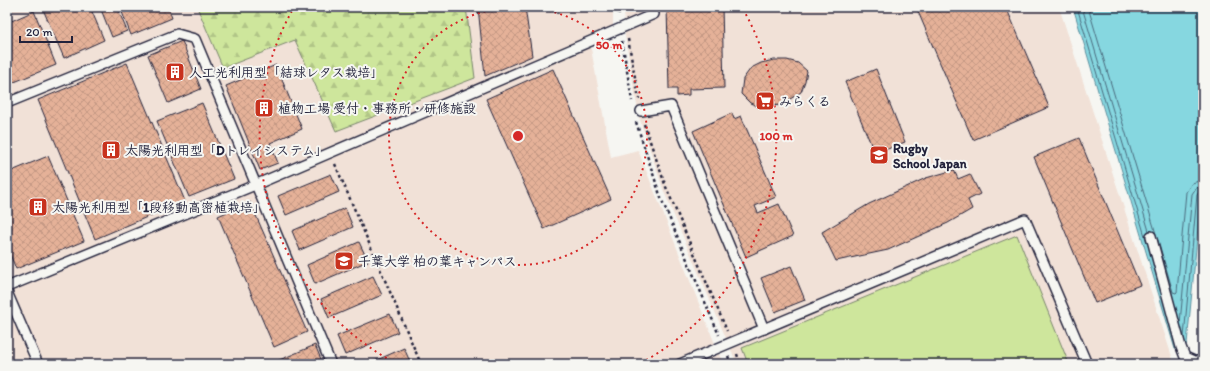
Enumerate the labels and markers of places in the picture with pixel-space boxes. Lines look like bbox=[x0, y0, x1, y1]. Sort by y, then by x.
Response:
building icon: 人工光利用型「結球レタス栽培」 bbox=[164, 61, 186, 83]
place label: 人工光利用型「結球レタス栽培」 bbox=[189, 65, 383, 80]
supermarket icon: みらくる bbox=[754, 90, 776, 112]
place label: みらくる bbox=[779, 94, 831, 109]
building icon: 植物工場 受付・事務所・研修施設 bbox=[253, 97, 275, 119]
place label: 植物工場 受付・事務所・研修施設 bbox=[278, 101, 476, 116]
centre of rings bbox=[511, 129, 525, 143]
building icon: 太陽光利用型「Dトレイシステム」 bbox=[100, 139, 122, 161]
place label: Rugby School Japan bbox=[893, 141, 968, 172]
place label: 太陽光利用型「Dトレイシステム」 bbox=[125, 143, 328, 158]
school or university icon: Rugby School Japan bbox=[868, 144, 890, 166]
building icon: 太陽光利用型「1段移動高密植栽培」 bbox=[27, 196, 49, 218]
place label: 太陽光利用型「1段移動高密植栽培」 bbox=[52, 200, 266, 215]
school or university icon: 千葉大学 柏の葉キャンパス bbox=[333, 250, 355, 272]
place label: 千葉大学 柏の葉キャンパス bbox=[358, 254, 516, 269]

